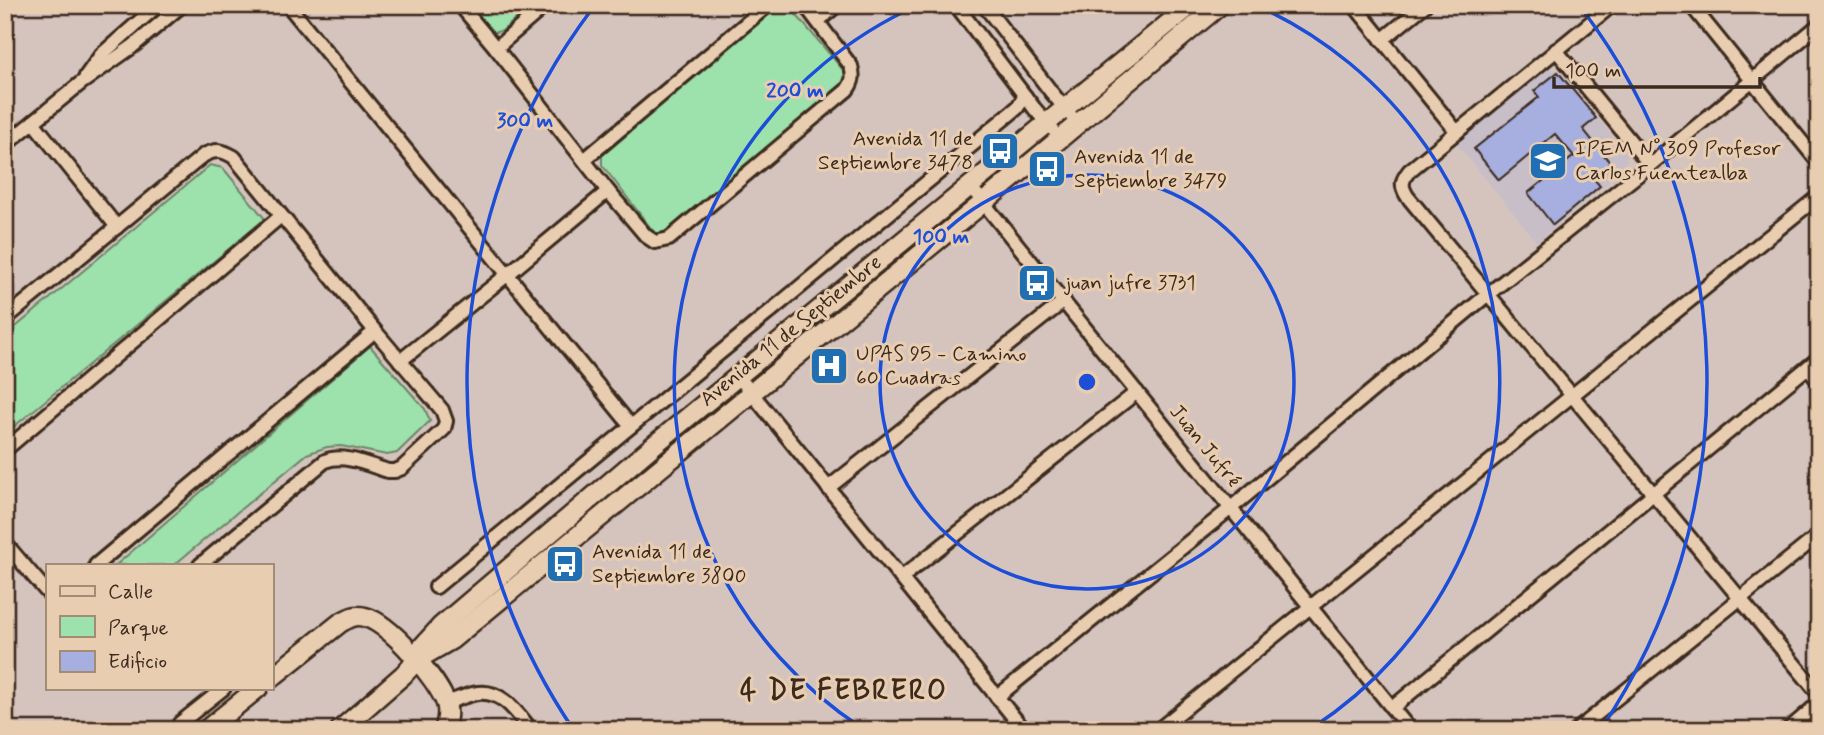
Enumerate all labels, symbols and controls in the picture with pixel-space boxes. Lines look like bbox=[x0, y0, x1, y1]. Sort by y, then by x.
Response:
scale bar bbox=[1554, 46, 1761, 90]
text: 100 m bbox=[1565, 57, 1621, 85]
text: 200 m bbox=[766, 77, 824, 105]
text: 300 m bbox=[497, 107, 554, 135]
place label: Avenida 11 de Septiembre 3478 bbox=[818, 125, 973, 177]
bus stop icon: Avenida 11 de Septiembre 3478 bbox=[979, 130, 1021, 172]
place label: IPEM N° 309 Profesor Carlos Fuentealba bbox=[1575, 135, 1781, 187]
school or university icon: IPEM N° 309 Profesor Carlos Fuentealba bbox=[1527, 140, 1569, 182]
place label: Avenida 11 de Septiembre 3479 bbox=[1074, 143, 1227, 195]
bus stop icon: Avenida 11 de Septiembre 3479 bbox=[1026, 148, 1068, 190]
text: 100 m bbox=[913, 223, 969, 251]
street label: Avenida 11 de Septiembre bbox=[694, 249, 888, 413]
bus stop icon: juan jufre 3731 bbox=[1016, 262, 1058, 304]
place label: juan jufre 3731 bbox=[1063, 269, 1196, 297]
place label: UPAS 95 - Camino 60 Cuadras bbox=[856, 340, 1027, 392]
hospital icon: UPAS 95 - Camino 60 Cuadras bbox=[808, 345, 850, 387]
centre of rings bbox=[1075, 370, 1099, 394]
street label: Juan Jufré bbox=[1163, 399, 1247, 493]
place label: Avenida 11 de Septiembre 3800 bbox=[592, 538, 746, 590]
bus stop icon: Avenida 11 de Septiembre 3800 bbox=[544, 543, 586, 585]
legend bbox=[46, 564, 273, 690]
text: Calle bbox=[108, 578, 153, 606]
text: Parque bbox=[108, 614, 169, 642]
text: Edificio bbox=[108, 648, 167, 676]
district label: 4 DE FEBRERO bbox=[740, 673, 948, 710]

